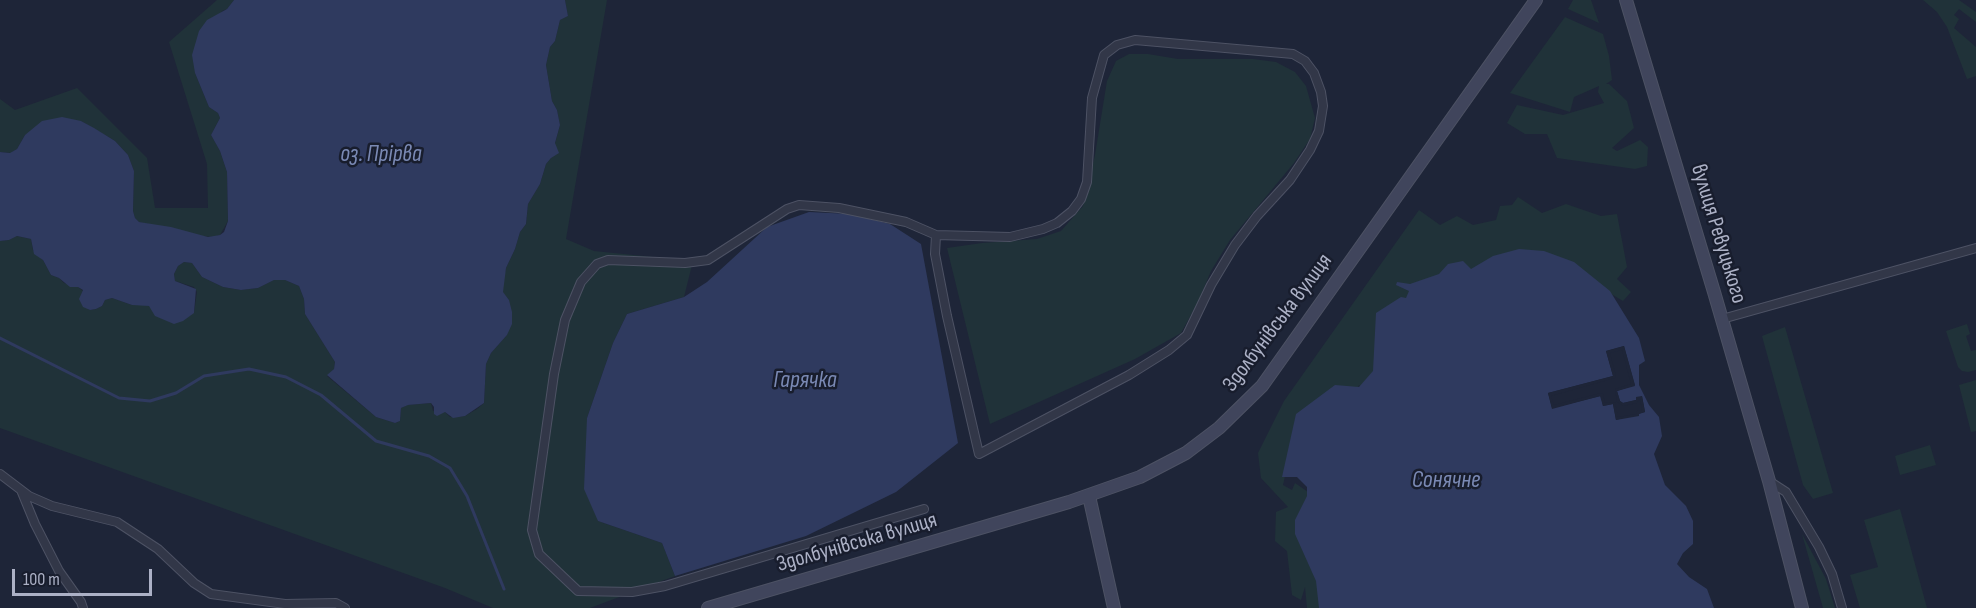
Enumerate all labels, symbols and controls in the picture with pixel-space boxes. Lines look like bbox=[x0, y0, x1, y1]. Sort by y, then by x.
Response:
water label: оз. Прірва bbox=[340, 141, 422, 169]
street label: вулиця Ревуцького bbox=[1684, 161, 1752, 307]
street label: Здолбунівська вулиця bbox=[1218, 249, 1338, 397]
water label: Гарячка bbox=[773, 367, 837, 395]
water label: Сонячне bbox=[1412, 467, 1480, 495]
street label: Здолбунівська вулиця bbox=[774, 507, 940, 579]
scale bar bbox=[15, 557, 154, 595]
text: 100 m bbox=[23, 569, 60, 590]

